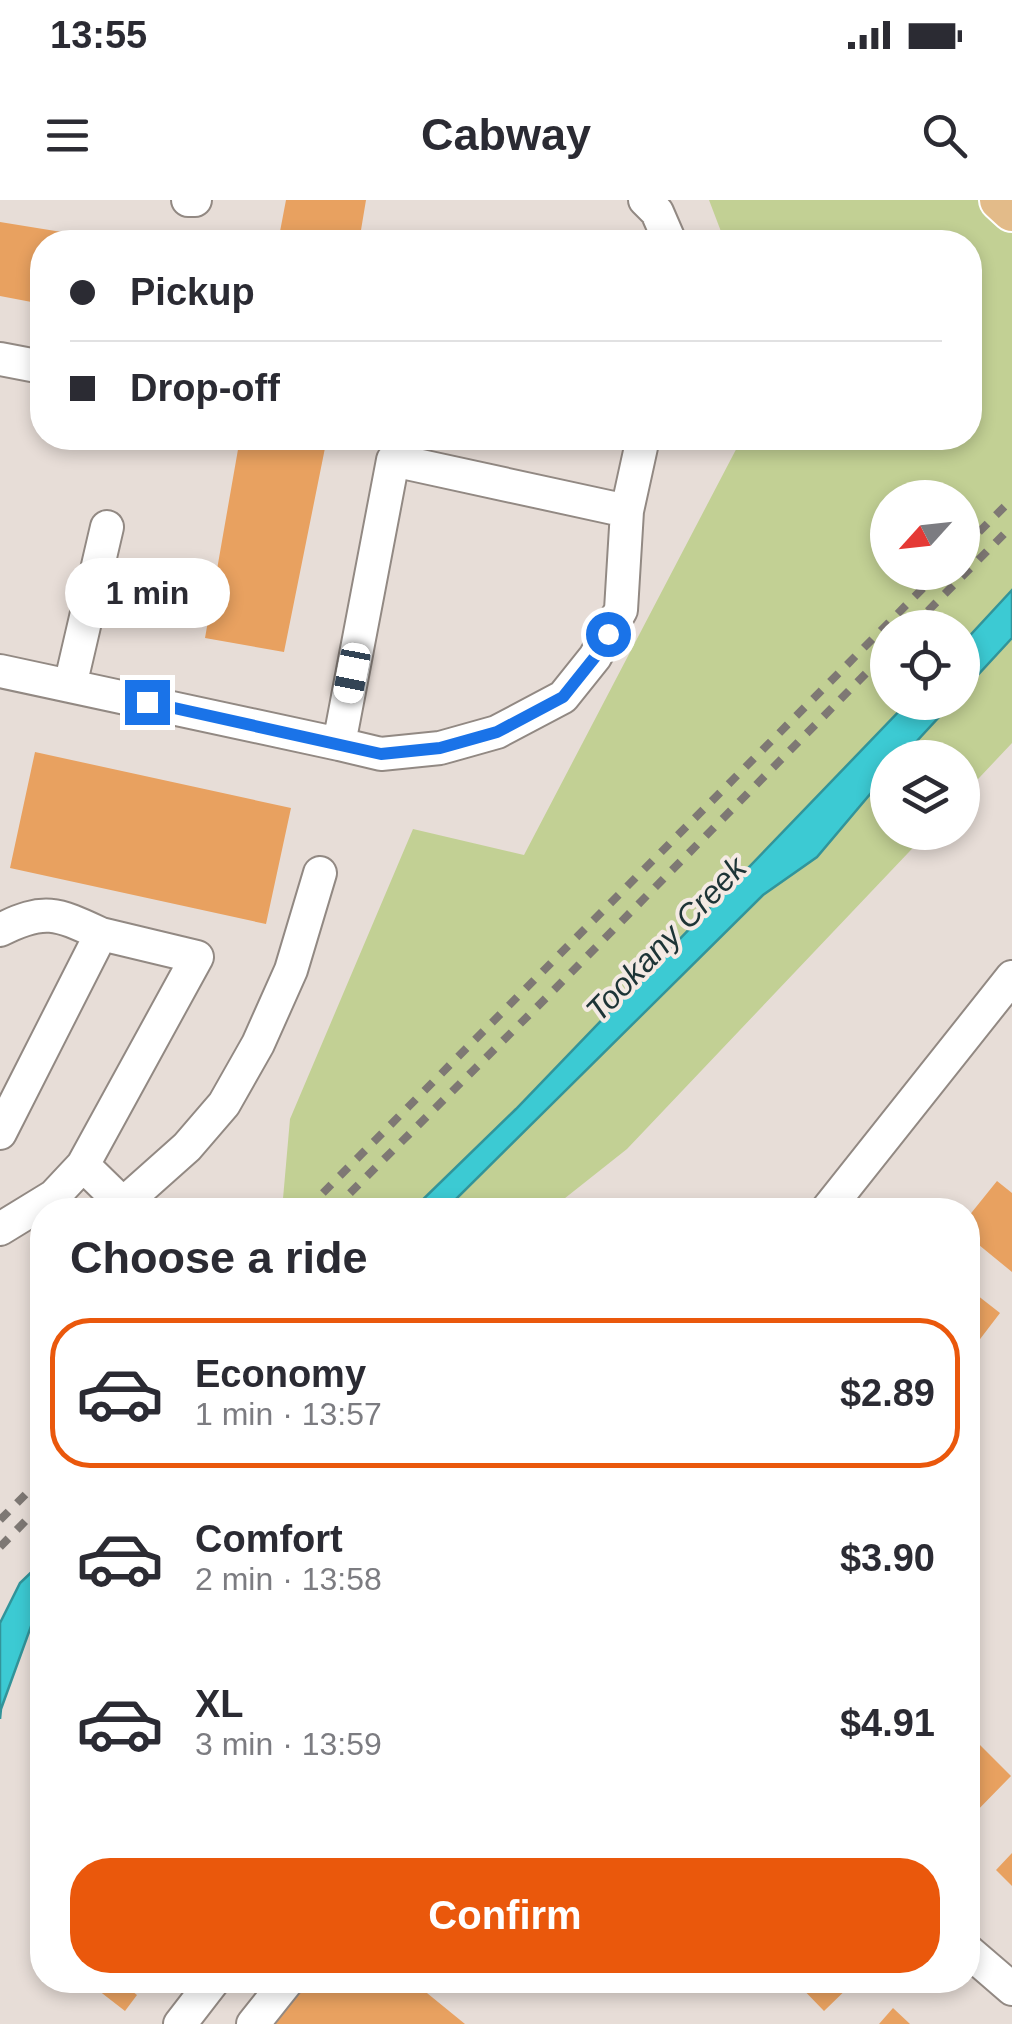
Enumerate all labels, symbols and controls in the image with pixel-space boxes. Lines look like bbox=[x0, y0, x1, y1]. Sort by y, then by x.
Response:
text: 13:55 bbox=[50, 14, 147, 56]
icon: menu bbox=[40, 108, 95, 163]
icon: search bbox=[917, 108, 972, 163]
text: Cabway bbox=[421, 109, 591, 160]
text: Pickup bbox=[130, 271, 255, 313]
text: Drop-off bbox=[130, 367, 280, 409]
north arrow bbox=[870, 480, 980, 590]
map controls bbox=[870, 480, 980, 850]
callout: 1 min bbox=[64, 557, 230, 627]
text: 1 min bbox=[106, 575, 189, 611]
button: locate bbox=[870, 610, 980, 720]
route start bbox=[586, 612, 631, 657]
car bbox=[332, 641, 372, 705]
route end bbox=[125, 680, 170, 725]
button: layers bbox=[870, 740, 980, 850]
water label: Tookany Creek bbox=[579, 848, 755, 1028]
text: Choose a ride bbox=[70, 1232, 368, 1283]
icon: car bbox=[75, 1348, 165, 1438]
text: Economy bbox=[195, 1353, 366, 1395]
text: $2.89 bbox=[840, 1372, 935, 1414]
text: 1 min · 13:57 bbox=[195, 1396, 382, 1432]
icon: car bbox=[75, 1513, 165, 1603]
text: Comfort bbox=[195, 1518, 343, 1560]
text: $3.90 bbox=[840, 1537, 935, 1579]
text: 2 min · 13:58 bbox=[195, 1561, 382, 1597]
icon: car bbox=[75, 1678, 165, 1768]
text: XL bbox=[195, 1683, 244, 1725]
text: $4.91 bbox=[840, 1702, 935, 1744]
text: 3 min · 13:59 bbox=[195, 1726, 382, 1762]
button: Confirm bbox=[70, 1858, 940, 1973]

